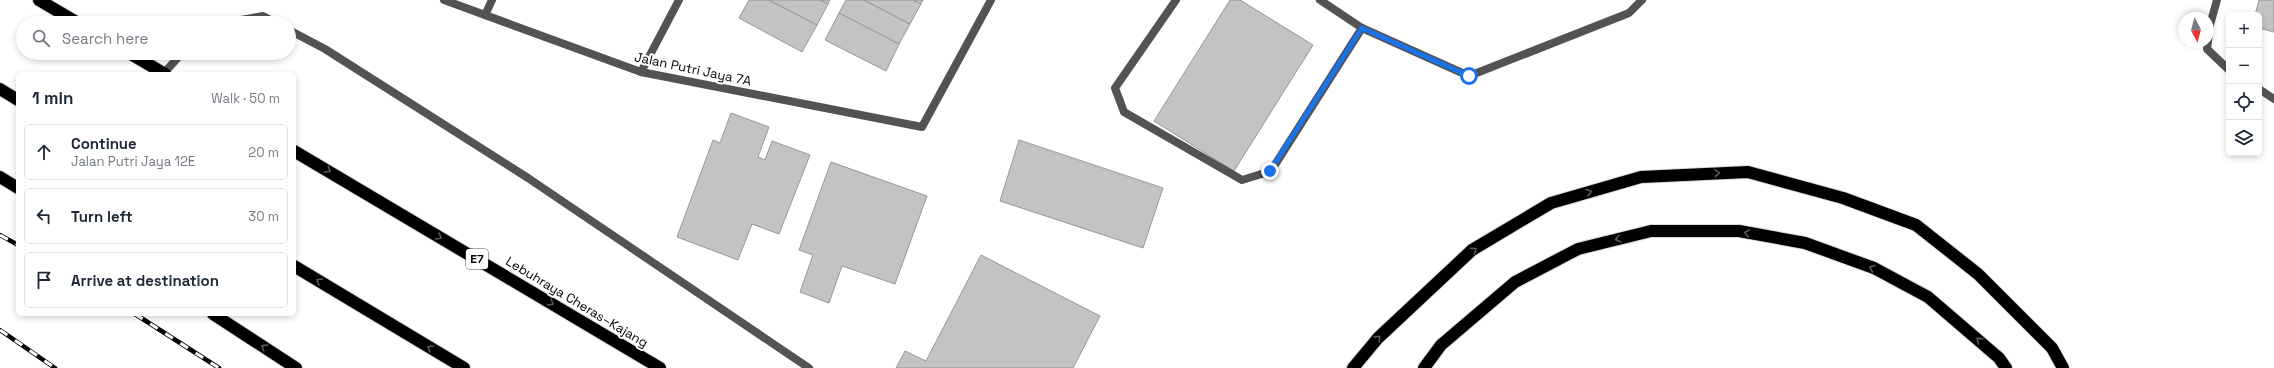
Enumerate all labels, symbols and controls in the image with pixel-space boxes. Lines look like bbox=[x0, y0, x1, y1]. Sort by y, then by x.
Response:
north arrow bbox=[2178, 12, 2214, 48]
map controls bbox=[2226, 12, 2262, 156]
button: + bbox=[2226, 12, 2262, 48]
search box bbox=[16, 16, 296, 60]
icon: search bbox=[30, 27, 52, 49]
text: Search here bbox=[62, 29, 148, 48]
street label: Jalan Putri Jaya 7A bbox=[633, 48, 753, 90]
button: − bbox=[2226, 48, 2262, 84]
route start bbox=[1460, 67, 1478, 85]
button: locate bbox=[2226, 84, 2262, 120]
text: 1 min bbox=[32, 87, 74, 109]
text: Walk · 50 m bbox=[211, 90, 280, 107]
button: layers bbox=[2226, 120, 2262, 156]
text: Continue bbox=[71, 134, 137, 153]
icon: ahead bbox=[33, 141, 55, 163]
text: 20 m bbox=[248, 144, 279, 161]
text: Jalan Putri Jaya 12E bbox=[71, 153, 195, 170]
route end bbox=[1261, 162, 1279, 180]
one-way arrow bbox=[324, 166, 331, 173]
one-way arrow bbox=[1714, 169, 1720, 178]
one-way arrow bbox=[1585, 188, 1592, 197]
icon: left bbox=[33, 205, 55, 227]
text: Turn left bbox=[71, 207, 133, 226]
text: 30 m bbox=[248, 208, 279, 225]
one-way arrow bbox=[1744, 229, 1750, 237]
one-way arrow bbox=[435, 232, 442, 239]
one-way arrow bbox=[1615, 235, 1622, 243]
one-way arrow bbox=[1469, 248, 1476, 255]
road number: E7 bbox=[466, 249, 488, 269]
street label: Lebuhraya Cheras–Kajang bbox=[503, 253, 651, 351]
one-way arrow bbox=[1869, 264, 1876, 272]
icon: arrive bbox=[33, 269, 55, 291]
text: Arrive at destination bbox=[71, 271, 219, 290]
one-way arrow bbox=[316, 278, 323, 285]
one-way arrow bbox=[547, 299, 554, 306]
one-way arrow bbox=[1374, 335, 1381, 343]
one-way arrow bbox=[1976, 338, 1983, 345]
one-way arrow bbox=[261, 344, 268, 352]
one-way arrow bbox=[428, 345, 435, 352]

